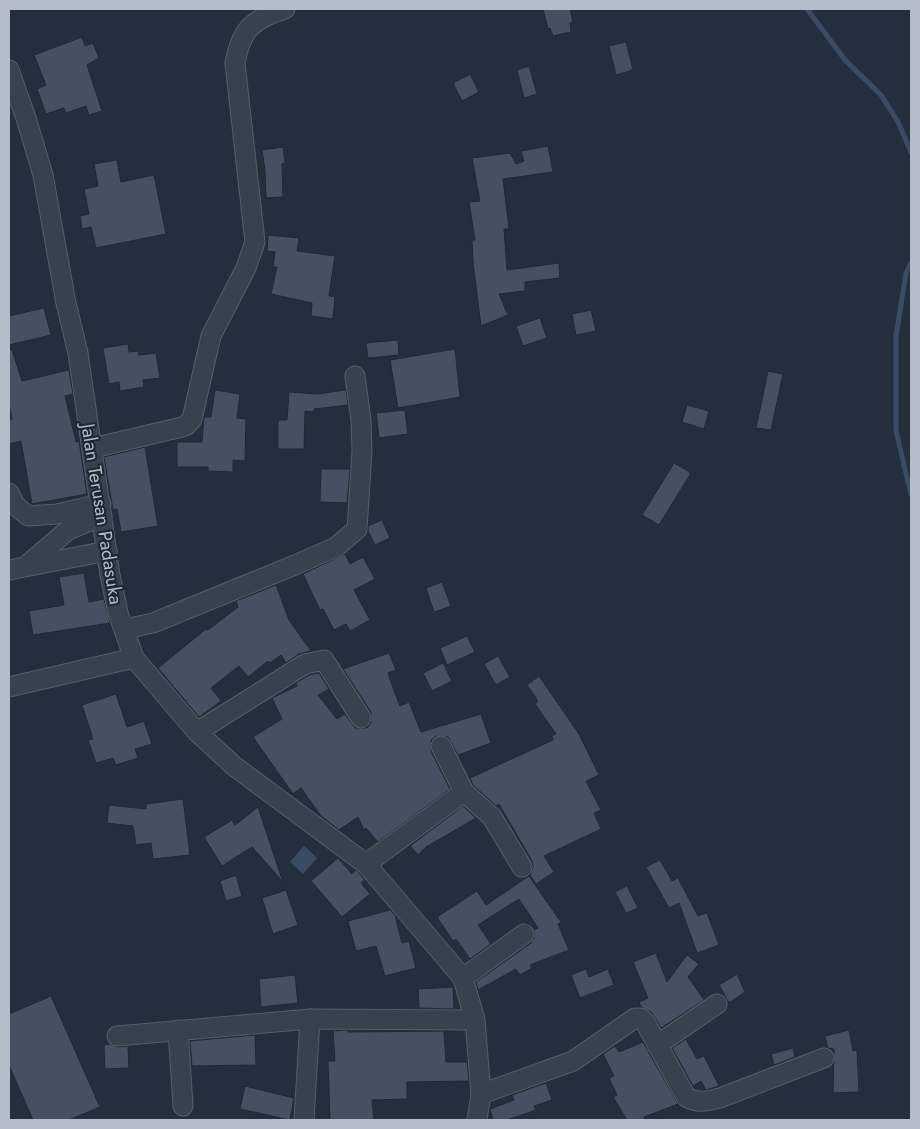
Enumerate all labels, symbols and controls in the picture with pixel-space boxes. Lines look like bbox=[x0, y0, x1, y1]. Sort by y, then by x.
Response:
street label: Jalan Terusan Padasuka bbox=[74, 419, 130, 606]

